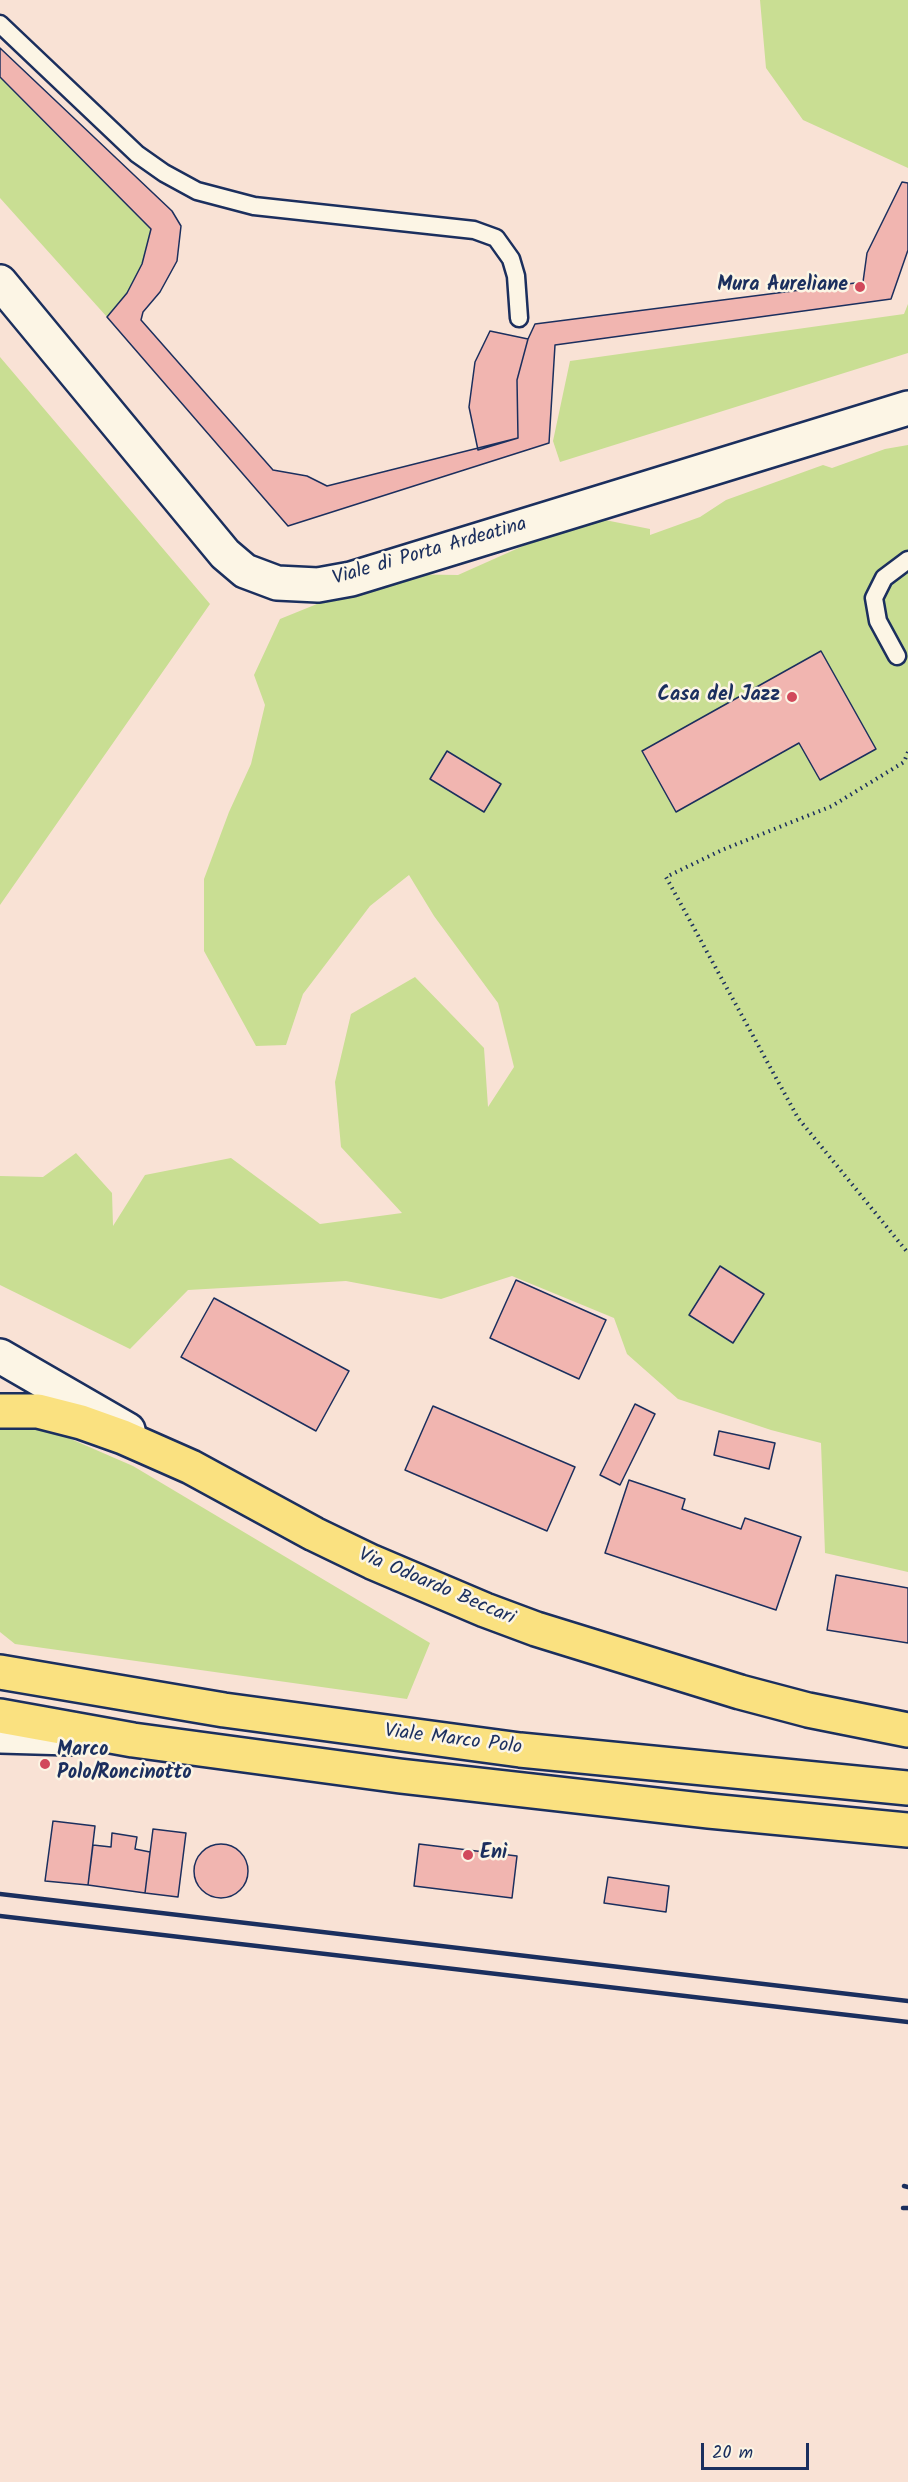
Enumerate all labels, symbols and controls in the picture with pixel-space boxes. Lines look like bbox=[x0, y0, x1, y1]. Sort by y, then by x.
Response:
place label: Mura Aureliane bbox=[717, 275, 848, 299]
marker: Mura Aureliane bbox=[853, 280, 867, 294]
street label: Viale di Porta Ardeatina bbox=[330, 514, 530, 592]
place label: Casa del Jazz bbox=[658, 685, 780, 709]
marker: Casa del Jazz bbox=[785, 690, 799, 704]
street label: Via Odoardo Beccari bbox=[354, 1544, 518, 1632]
street label: Viale Marco Polo bbox=[383, 1721, 523, 1761]
place label: Marco Polo/Roncinotto bbox=[57, 1740, 192, 1787]
marker: Marco Polo/Roncinotto bbox=[38, 1757, 52, 1771]
place label: Eni bbox=[480, 1843, 507, 1867]
marker: Eni bbox=[461, 1848, 475, 1862]
scale bar bbox=[704, 2431, 812, 2469]
text: 20 m bbox=[712, 2439, 753, 2468]

